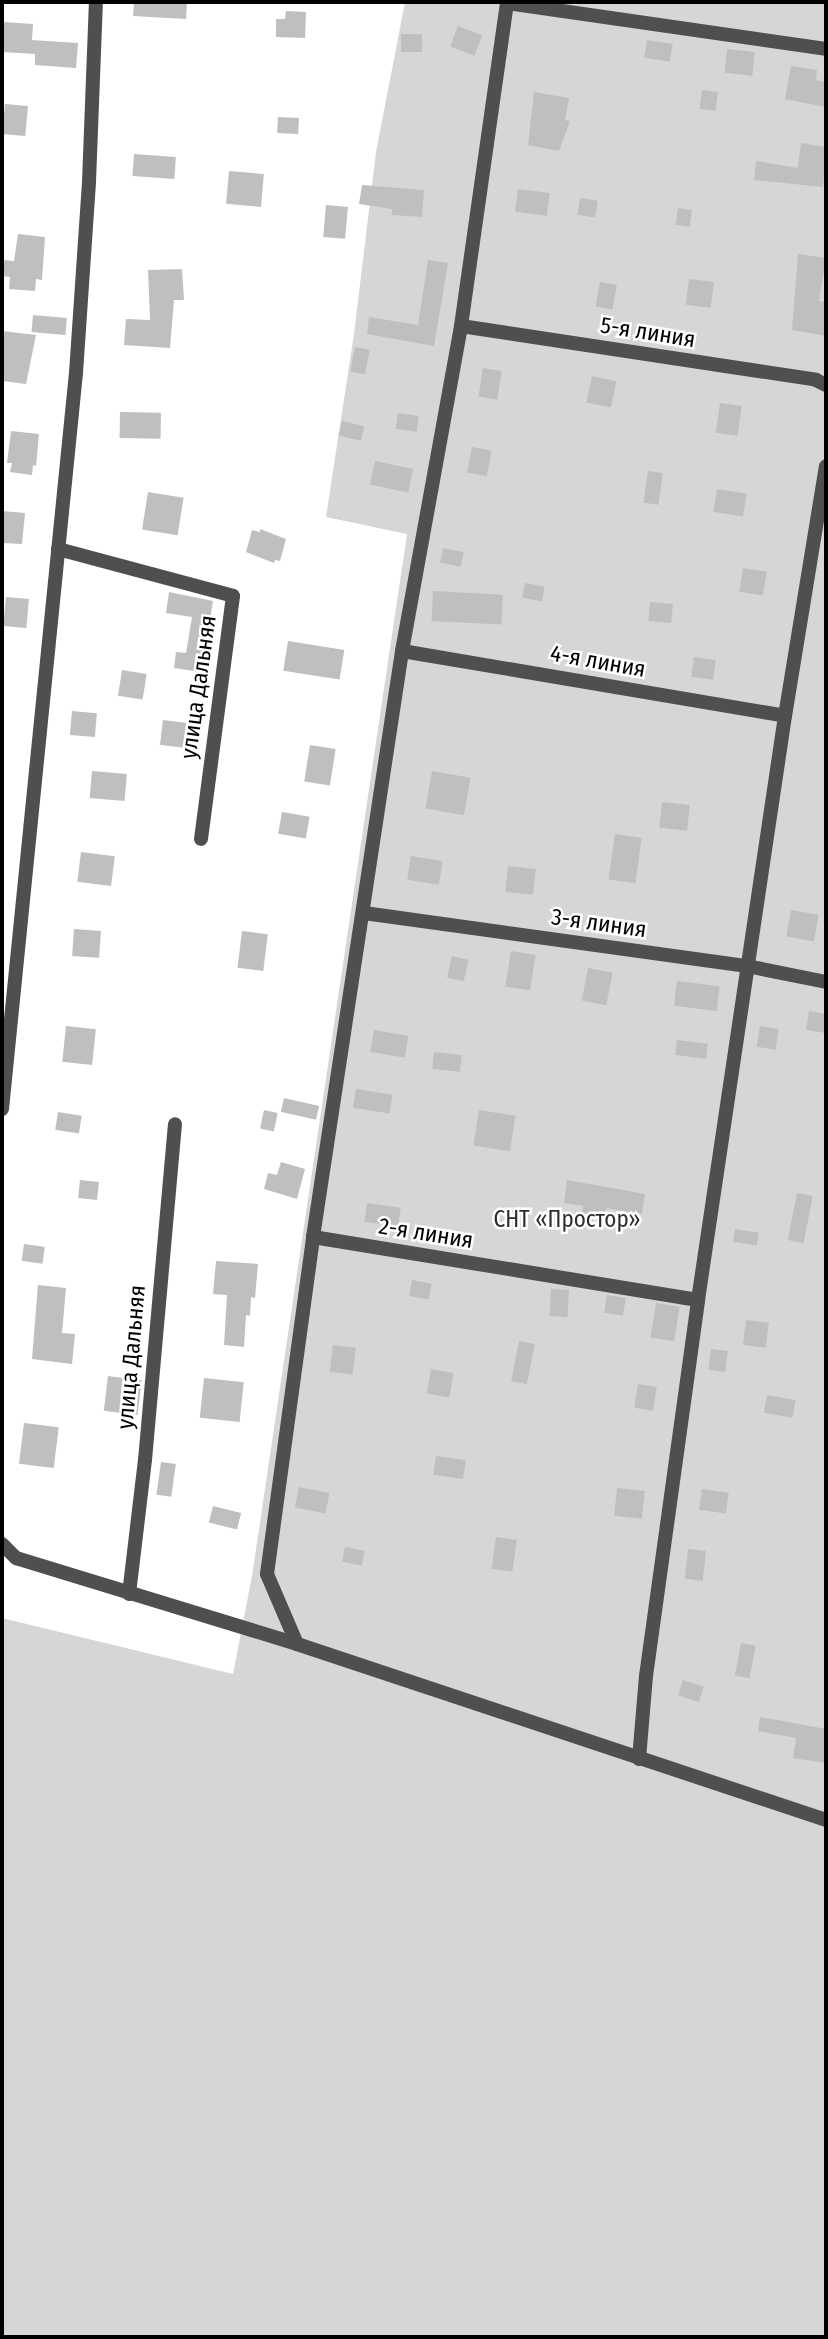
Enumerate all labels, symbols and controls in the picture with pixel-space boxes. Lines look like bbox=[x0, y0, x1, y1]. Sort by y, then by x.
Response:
street label: 5-я линия bbox=[599, 311, 697, 353]
street label: улица Дальняя bbox=[174, 613, 222, 761]
street label: 4-я линия bbox=[548, 639, 648, 683]
street label: 3-я линия bbox=[550, 903, 648, 943]
park label: СНТ «Простор» bbox=[493, 1205, 641, 1233]
street label: 2-я линия bbox=[377, 1212, 475, 1254]
street label: улица Дальняя bbox=[111, 1284, 151, 1430]

